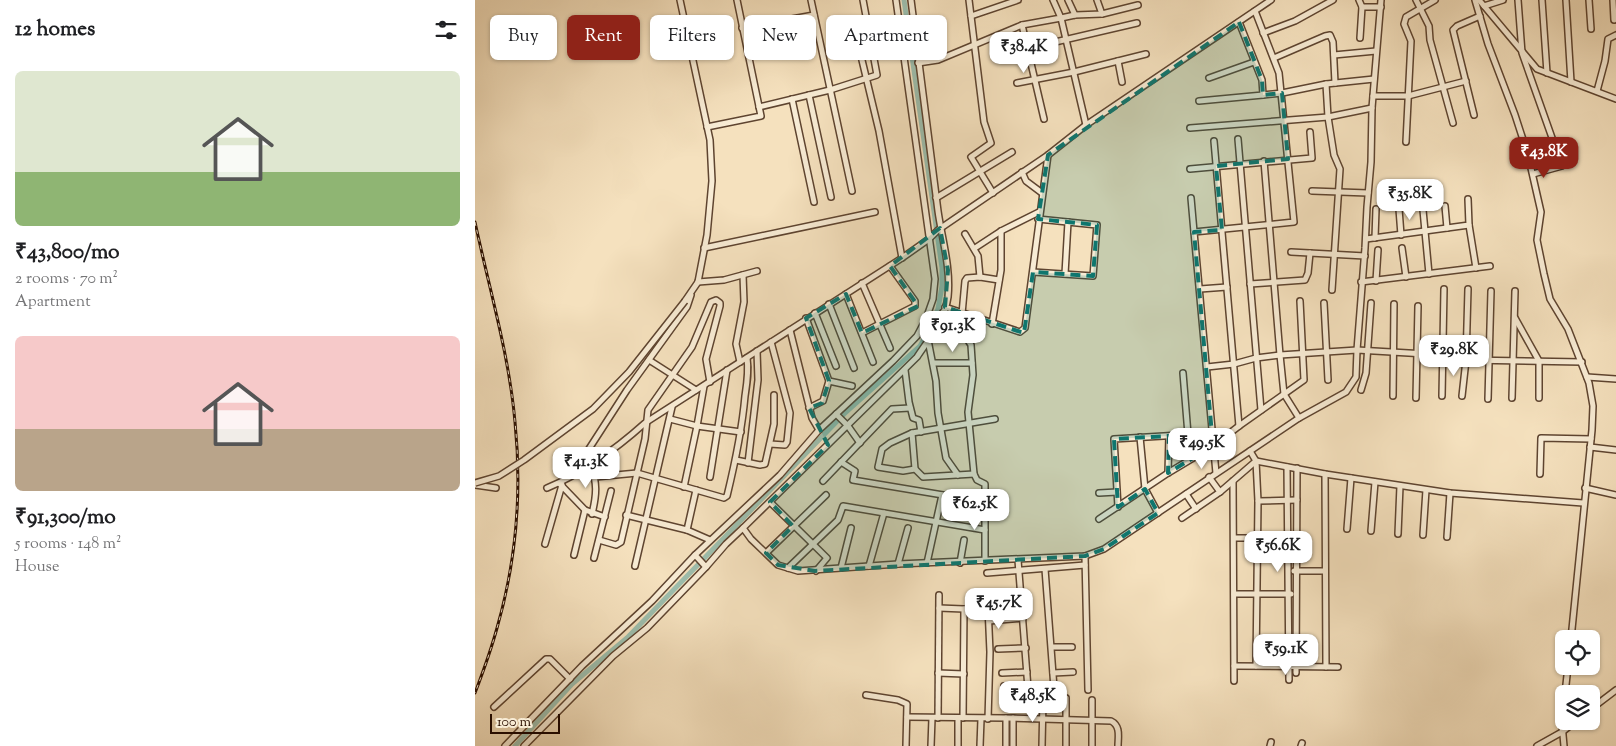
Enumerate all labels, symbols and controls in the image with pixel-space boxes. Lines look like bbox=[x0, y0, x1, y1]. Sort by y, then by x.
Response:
text: 12 homes bbox=[15, 15, 95, 45]
chip: Buy bbox=[490, 15, 557, 60]
chip: Rent bbox=[567, 15, 640, 60]
chip: Filters bbox=[650, 15, 734, 60]
chip: New bbox=[744, 15, 816, 60]
chip: Apartment bbox=[826, 15, 947, 60]
icon: filters bbox=[432, 16, 460, 44]
pin: ₹38.4K bbox=[983, 32, 1065, 74]
text: ₹38.4K bbox=[1000, 36, 1048, 59]
icon: home bbox=[193, 104, 283, 194]
pin: ₹43.8K bbox=[1503, 136, 1585, 179]
text: ₹43.8K bbox=[1520, 141, 1568, 164]
pin: ₹35.8K bbox=[1369, 178, 1451, 221]
text: ₹35.8K bbox=[1388, 183, 1432, 206]
text: ₹43,800/mo bbox=[15, 238, 120, 268]
text: 2 rooms · 70 m² bbox=[15, 268, 118, 291]
text: Apartment bbox=[15, 291, 91, 314]
pin: ₹91.3K bbox=[912, 310, 994, 353]
text: ₹91.3K bbox=[931, 315, 975, 338]
pin: ₹29.8K bbox=[1413, 334, 1495, 377]
text: ₹29.8K bbox=[1430, 339, 1478, 362]
icon: home bbox=[193, 369, 283, 459]
pin: ₹49.5K bbox=[1161, 428, 1243, 470]
text: ₹49.5K bbox=[1179, 432, 1225, 455]
pin: ₹41.3K bbox=[545, 446, 627, 489]
text: ₹41.3K bbox=[564, 451, 608, 474]
pin: ₹62.5K bbox=[934, 488, 1016, 531]
text: ₹62.5K bbox=[952, 493, 998, 516]
text: ₹91,300/mo bbox=[15, 503, 116, 533]
pin: ₹56.6K bbox=[1237, 530, 1319, 573]
text: 5 rooms · 148 m² bbox=[15, 533, 121, 556]
text: ₹56.6K bbox=[1255, 535, 1301, 558]
text: House bbox=[15, 556, 59, 579]
pin: ₹45.7K bbox=[958, 588, 1040, 630]
text: ₹45.7K bbox=[976, 592, 1022, 615]
map controls bbox=[1555, 630, 1600, 730]
button: locate bbox=[1555, 630, 1600, 675]
pin: ₹59.1K bbox=[1245, 634, 1327, 676]
text: ₹59.1K bbox=[1264, 638, 1308, 661]
pin: ₹48.5K bbox=[992, 680, 1074, 723]
text: ₹48.5K bbox=[1010, 685, 1056, 708]
button: layers bbox=[1555, 685, 1600, 730]
scale bar bbox=[490, 711, 560, 734]
text: 100 m bbox=[497, 713, 531, 733]

